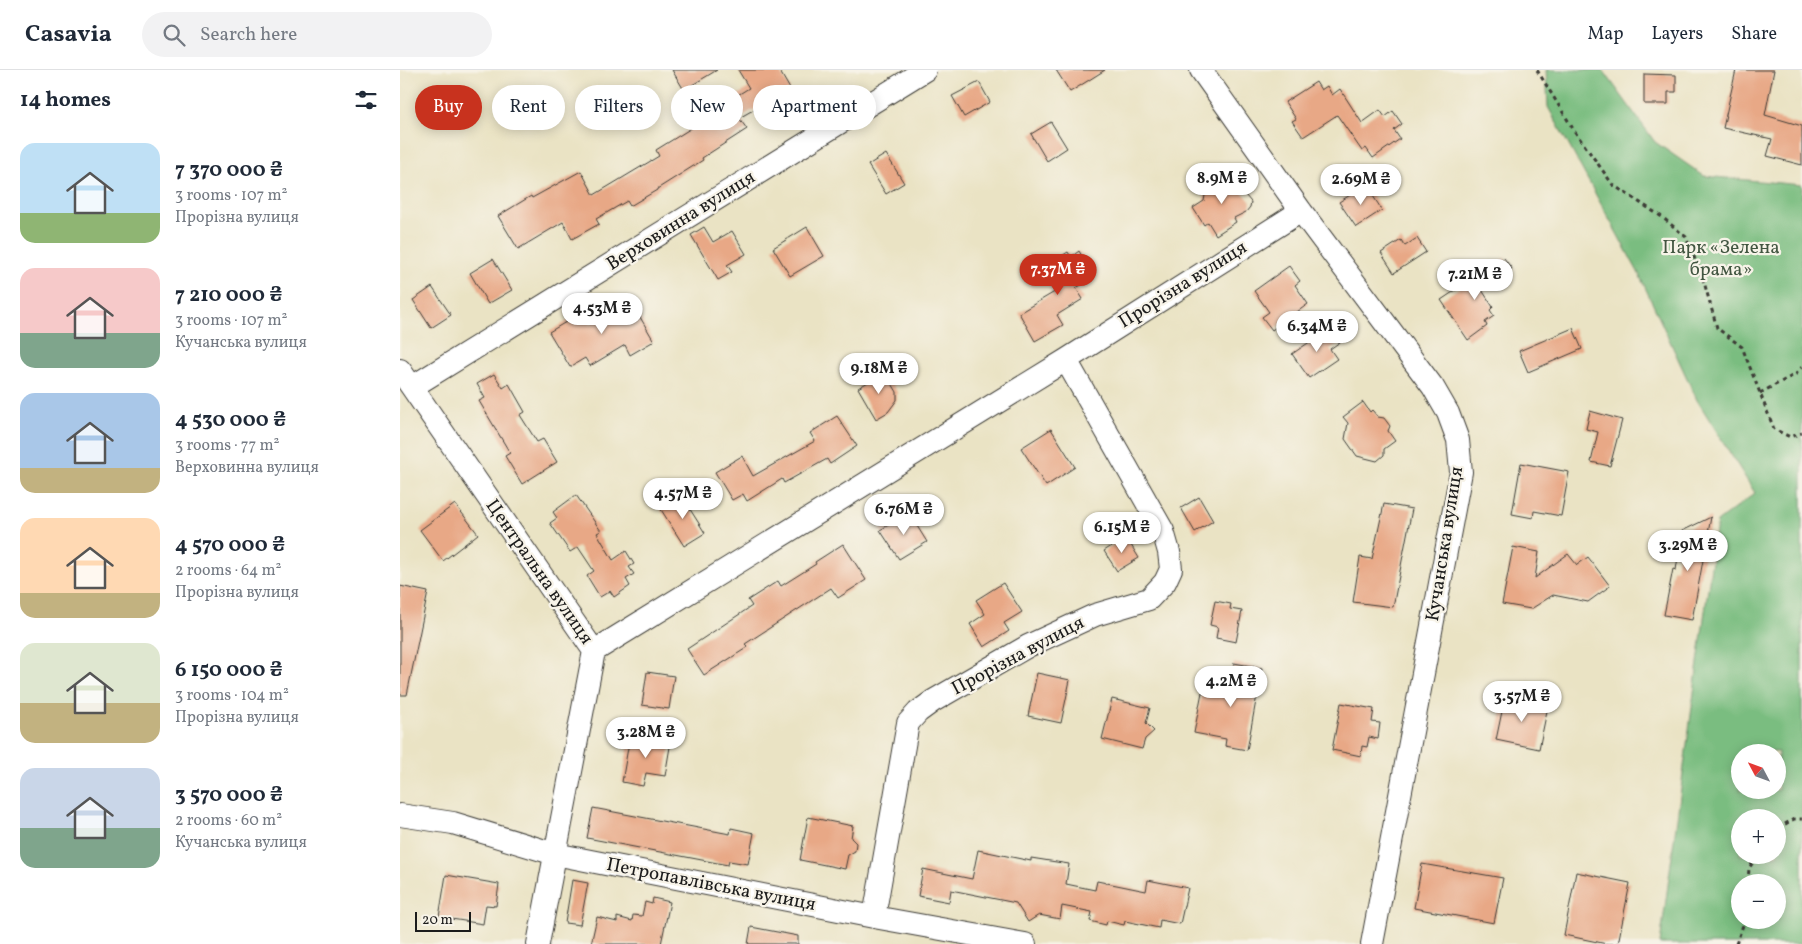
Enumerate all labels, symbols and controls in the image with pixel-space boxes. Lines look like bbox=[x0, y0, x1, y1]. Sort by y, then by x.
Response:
search box bbox=[142, 12, 492, 57]
text: Casavia bbox=[25, 18, 112, 52]
icon: search bbox=[160, 21, 188, 49]
text: Search here bbox=[200, 22, 297, 48]
text: Map bbox=[1587, 22, 1623, 47]
text: Layers bbox=[1651, 22, 1703, 47]
text: Share bbox=[1731, 22, 1777, 47]
chip: Buy bbox=[415, 85, 482, 130]
chip: Rent bbox=[492, 85, 565, 130]
chip: Filters bbox=[575, 85, 661, 130]
chip: New bbox=[671, 85, 743, 130]
chip: Apartment bbox=[753, 85, 876, 130]
text: 14 homes bbox=[20, 86, 111, 115]
icon: filters bbox=[352, 86, 380, 114]
text: 7 370 000 ₴ bbox=[175, 156, 283, 185]
pin: 8.9M ₴ bbox=[1181, 162, 1263, 205]
icon: home bbox=[60, 163, 120, 223]
pin: 2.69M ₴ bbox=[1315, 164, 1407, 206]
street label: Верховинна вулиця bbox=[602, 165, 760, 277]
text: 8.9M ₴ bbox=[1197, 168, 1247, 190]
text: 2.69M ₴ bbox=[1331, 169, 1391, 191]
text: 3 rooms · 107 m² bbox=[175, 185, 288, 207]
text: Прорізна вулиця bbox=[175, 207, 299, 229]
street label: Прорізна вулиця bbox=[1114, 235, 1252, 335]
park label: Парк «Зелена брама» bbox=[1662, 235, 1780, 283]
pin: 7.37M ₴ bbox=[1012, 254, 1104, 296]
pin: 7.21M ₴ bbox=[1429, 258, 1521, 301]
text: 7.37M ₴ bbox=[1031, 259, 1085, 281]
text: 7.21M ₴ bbox=[1448, 264, 1502, 286]
text: 7 210 000 ₴ bbox=[175, 281, 282, 310]
icon: home bbox=[60, 288, 120, 348]
pin: 4.53M ₴ bbox=[556, 292, 648, 335]
text: 4.53M ₴ bbox=[573, 298, 631, 320]
text: 3 rooms · 107 m² bbox=[175, 310, 288, 332]
pin: 6.34M ₴ bbox=[1271, 310, 1363, 353]
text: 6.34M ₴ bbox=[1287, 316, 1347, 338]
text: Кучанська вулиця bbox=[175, 332, 307, 354]
pin: 9.18M ₴ bbox=[833, 352, 925, 395]
text: 9.18M ₴ bbox=[850, 358, 908, 380]
text: 4 530 000 ₴ bbox=[175, 406, 286, 435]
icon: home bbox=[60, 413, 120, 473]
text: 3 rooms · 77 m² bbox=[175, 435, 279, 457]
text: Верховинна вулиця bbox=[175, 457, 319, 479]
street label: Кучанська вулиця bbox=[1420, 465, 1470, 623]
pin: 4.57M ₴ bbox=[637, 478, 729, 520]
text: 4.57M ₴ bbox=[654, 483, 712, 505]
street label: Центральна вулиця bbox=[479, 494, 599, 650]
pin: 6.76M ₴ bbox=[858, 494, 950, 536]
text: 6.76M ₴ bbox=[875, 499, 933, 521]
pin: 6.15M ₴ bbox=[1076, 512, 1168, 554]
text: 6.15M ₴ bbox=[1094, 517, 1150, 539]
pin: 3.29M ₴ bbox=[1642, 530, 1734, 572]
text: 4 570 000 ₴ bbox=[175, 531, 285, 560]
text: 3.29M ₴ bbox=[1659, 535, 1717, 557]
icon: home bbox=[60, 538, 120, 598]
text: 2 rooms · 64 m² bbox=[175, 560, 282, 582]
text: Прорізна вулиця bbox=[175, 582, 299, 604]
street label: Прорізна вулиця bbox=[947, 610, 1089, 702]
text: 6 150 000 ₴ bbox=[175, 656, 283, 685]
icon: home bbox=[60, 663, 120, 723]
pin: 4.2M ₴ bbox=[1190, 666, 1272, 708]
text: 4.2M ₴ bbox=[1205, 671, 1257, 693]
pin: 3.57M ₴ bbox=[1476, 680, 1568, 723]
text: 3 rooms · 104 m² bbox=[175, 685, 289, 707]
text: 3.57M ₴ bbox=[1494, 686, 1550, 708]
text: Прорізна вулиця bbox=[175, 707, 299, 729]
pin: 3.28M ₴ bbox=[600, 716, 692, 759]
text: 3.28M ₴ bbox=[617, 722, 675, 744]
north arrow bbox=[1731, 744, 1786, 799]
map controls bbox=[1731, 744, 1786, 929]
text: 3 570 000 ₴ bbox=[175, 781, 283, 810]
icon: home bbox=[60, 788, 120, 848]
button: + bbox=[1731, 809, 1786, 864]
text: 2 rooms · 60 m² bbox=[175, 810, 282, 832]
text: Кучанська вулиця bbox=[175, 832, 307, 854]
street label: Петропавлівська вулиця bbox=[604, 852, 818, 918]
button: − bbox=[1731, 874, 1786, 929]
scale bar bbox=[415, 909, 471, 932]
text: 20 m bbox=[422, 911, 453, 930]

